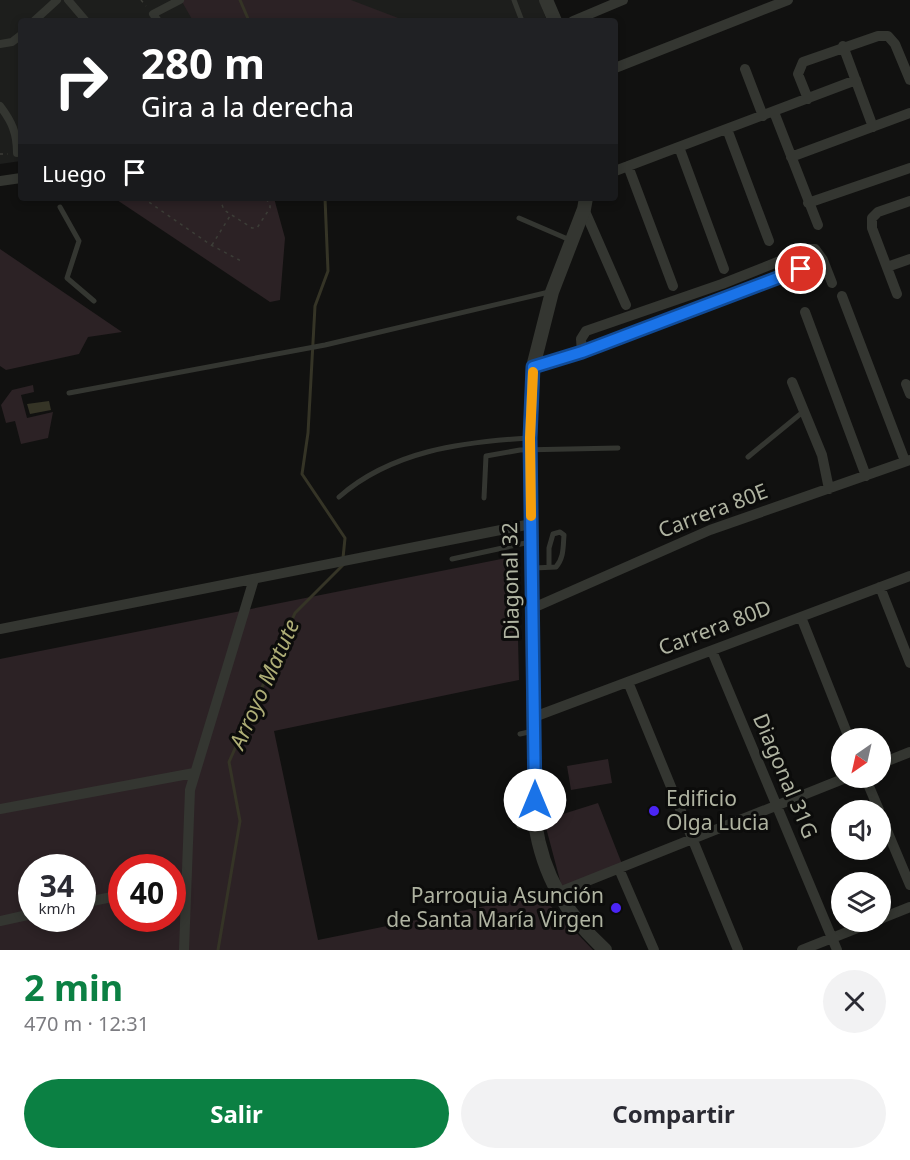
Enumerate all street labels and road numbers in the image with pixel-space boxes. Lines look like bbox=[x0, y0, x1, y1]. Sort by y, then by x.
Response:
street label: Carrera 80E bbox=[654, 476, 771, 544]
street label: Diagonal 32 bbox=[495, 522, 525, 640]
street label: Carrera 80D bbox=[654, 593, 775, 661]
street label: Diagonal 31G bbox=[747, 709, 825, 842]

